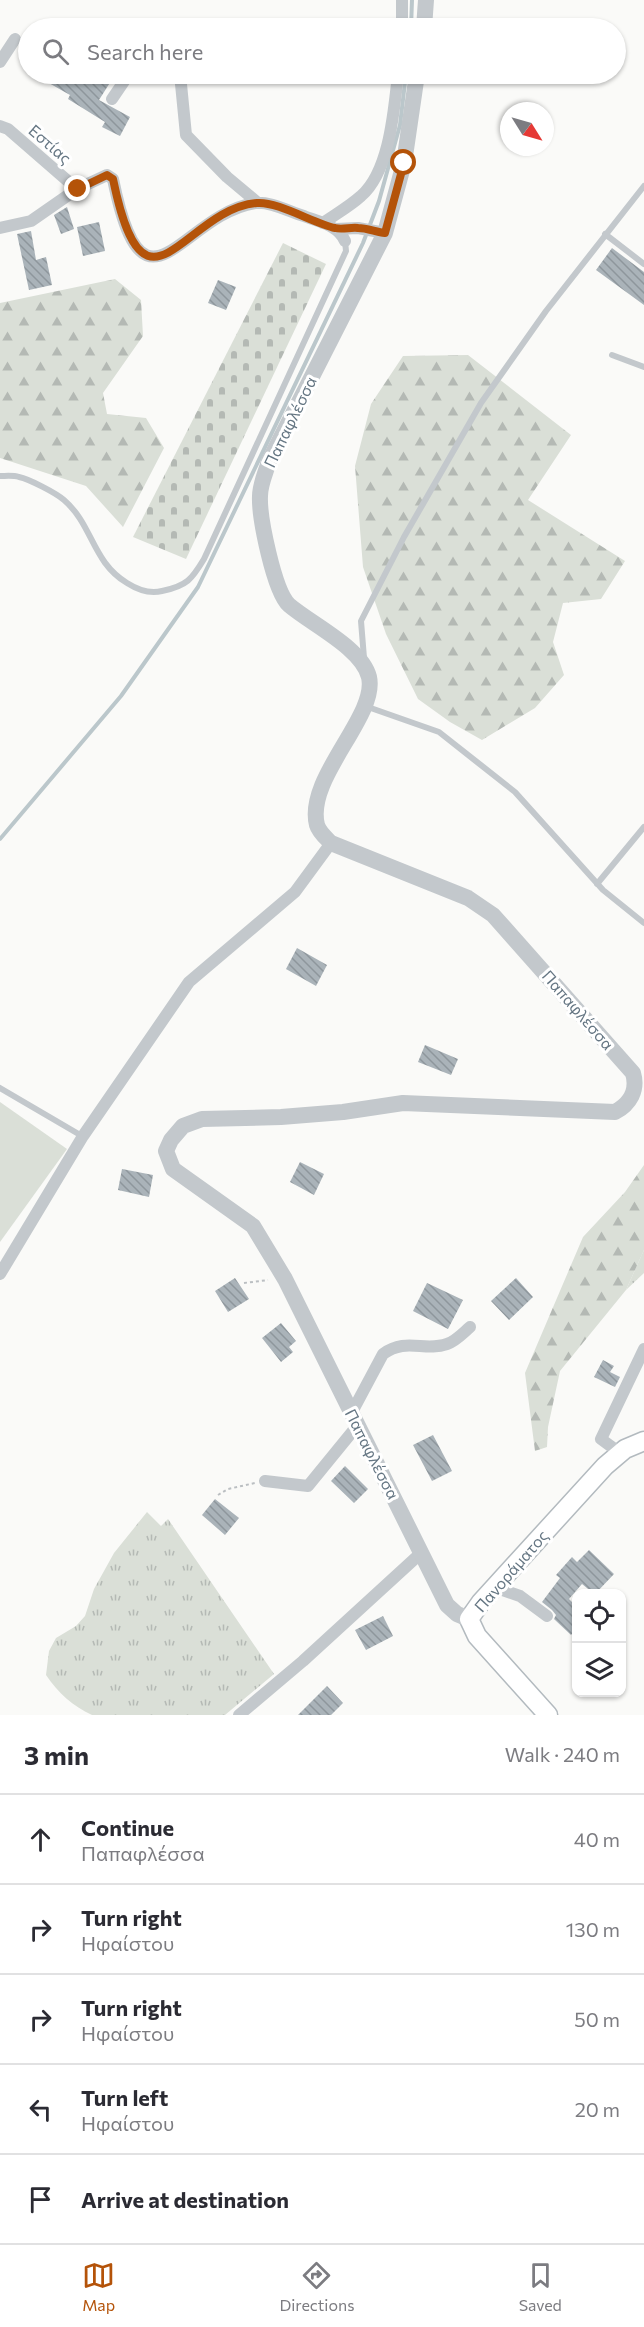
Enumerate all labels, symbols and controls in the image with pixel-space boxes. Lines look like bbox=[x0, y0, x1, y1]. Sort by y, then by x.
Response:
search box bbox=[18, 18, 626, 84]
icon: search bbox=[39, 35, 72, 68]
text: Search here bbox=[87, 38, 203, 65]
north arrow bbox=[500, 102, 554, 156]
street label: Εστίας bbox=[25, 120, 75, 167]
route start bbox=[390, 149, 416, 175]
route end bbox=[64, 175, 90, 201]
street label: Παπαφλέσσα bbox=[259, 373, 320, 470]
street label: Παπαφλέσσα bbox=[539, 966, 618, 1053]
street label: Παπαφλέσσα bbox=[342, 1405, 403, 1502]
street label: Πανοράματος bbox=[470, 1526, 551, 1616]
map controls bbox=[572, 1589, 626, 1697]
button: locate bbox=[572, 1589, 626, 1643]
button: layers bbox=[572, 1643, 626, 1697]
text: 3 min bbox=[24, 1739, 89, 1770]
text: Walk · 240 m bbox=[505, 1742, 620, 1766]
text: Continue bbox=[81, 1814, 174, 1841]
icon: ahead bbox=[24, 1823, 57, 1856]
text: 40 m bbox=[574, 1827, 620, 1851]
text: Παπαφλέσσα bbox=[81, 1841, 205, 1865]
text: Turn right bbox=[81, 1904, 182, 1931]
icon: right bbox=[24, 1913, 57, 1946]
text: 130 m bbox=[566, 1917, 620, 1941]
text: Ηφαίστου bbox=[81, 1931, 174, 1955]
text: Turn right bbox=[81, 1994, 182, 2021]
icon: right bbox=[24, 2003, 57, 2036]
text: 50 m bbox=[574, 2007, 620, 2031]
text: Ηφαίστου bbox=[81, 2021, 174, 2045]
text: Turn left bbox=[81, 2084, 168, 2111]
icon: left bbox=[24, 2093, 57, 2126]
text: 20 m bbox=[575, 2097, 620, 2121]
text: Ηφαίστου bbox=[81, 2111, 174, 2135]
icon: arrive bbox=[24, 2183, 57, 2216]
text: Arrive at destination bbox=[81, 2186, 289, 2213]
tab: Map bbox=[82, 2259, 115, 2314]
tab: Directions bbox=[279, 2259, 354, 2314]
tab: Saved bbox=[519, 2259, 562, 2314]

